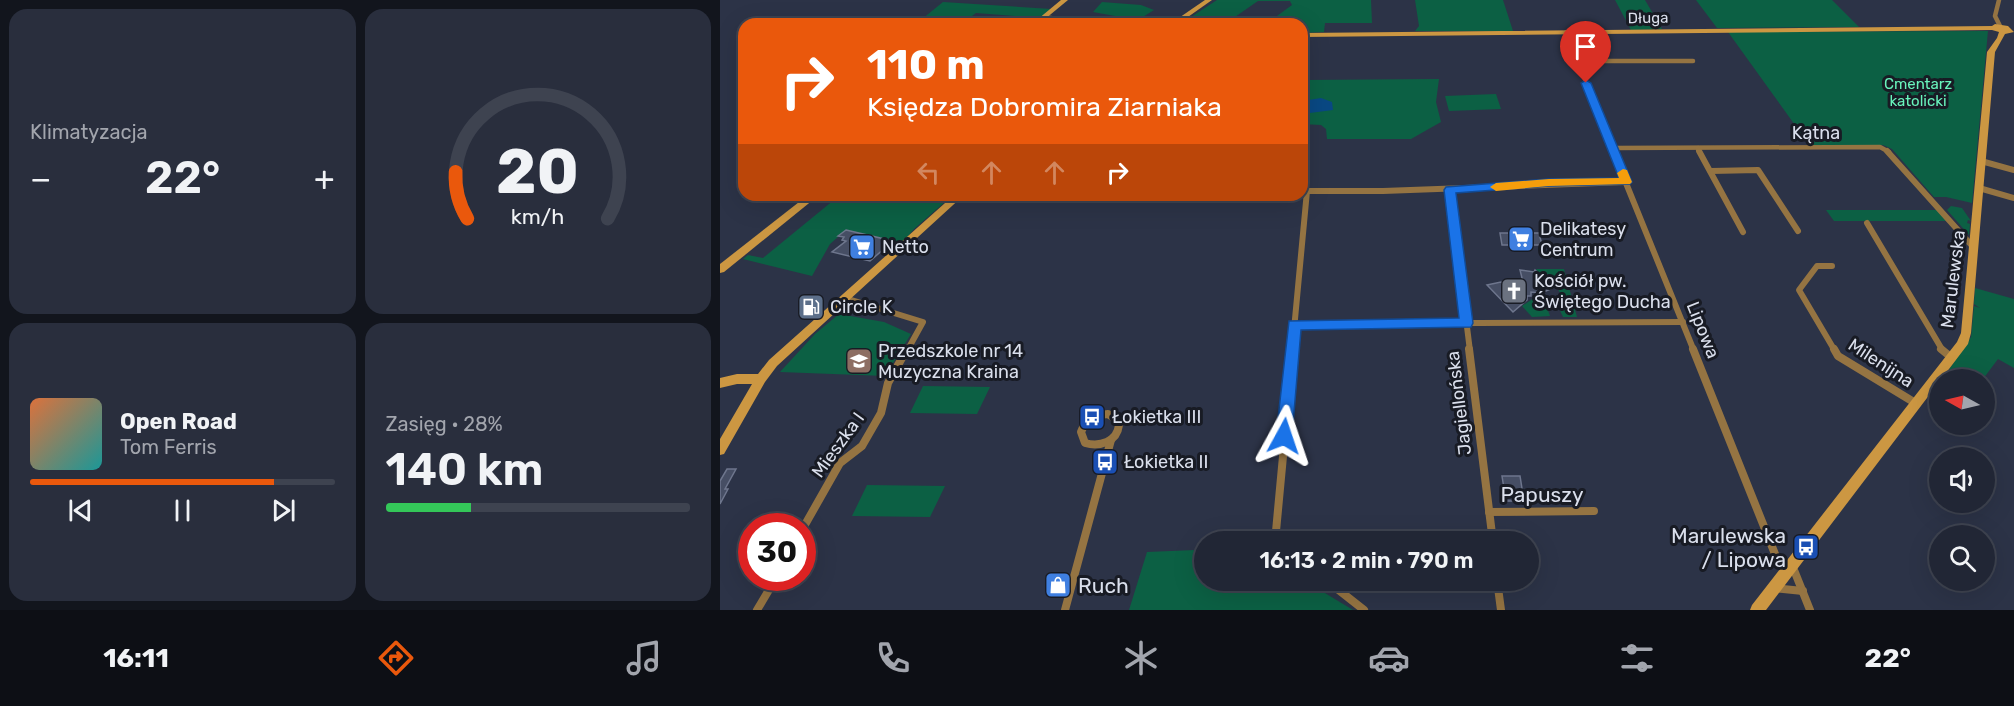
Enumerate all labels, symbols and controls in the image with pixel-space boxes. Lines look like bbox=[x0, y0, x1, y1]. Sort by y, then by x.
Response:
street label: Długa bbox=[1627, 9, 1669, 27]
pin bbox=[1560, 21, 1611, 83]
icon: arrive bbox=[1569, 30, 1602, 63]
text: 110 m bbox=[867, 40, 985, 90]
icon: right bbox=[768, 42, 846, 120]
park label: Cmentarz katolicki bbox=[1884, 75, 1952, 110]
text: Księdza Dobromira Ziarniaka bbox=[867, 91, 1222, 123]
text: Klimatyzacja bbox=[30, 120, 148, 144]
street label: Kątna bbox=[1792, 122, 1840, 144]
text: 20 bbox=[496, 135, 579, 209]
text: 22° bbox=[145, 151, 220, 204]
icon: left bbox=[912, 156, 945, 189]
icon: ahead bbox=[975, 156, 1008, 189]
icon: ahead bbox=[1038, 156, 1071, 189]
icon: right bbox=[1101, 156, 1134, 189]
text: − bbox=[30, 159, 51, 198]
text: + bbox=[314, 159, 335, 198]
text: km/h bbox=[511, 204, 565, 229]
place label: Delikatesy Centrum bbox=[1540, 218, 1626, 261]
supermarket icon: Delikatesy Centrum bbox=[1506, 224, 1536, 254]
street label: Marulewska bbox=[1936, 229, 1970, 329]
supermarket icon: Netto bbox=[847, 232, 877, 262]
place label: Netto bbox=[882, 236, 929, 258]
place label: Kościół pw. Świętego Ducha bbox=[1534, 270, 1671, 313]
church icon: Kościół pw. Świętego Ducha bbox=[1499, 276, 1529, 306]
fuel station icon: Circle K bbox=[796, 292, 826, 322]
place label: Circle K bbox=[830, 296, 893, 318]
street label: Lipowa bbox=[1682, 298, 1724, 362]
street label: Milenijna bbox=[1844, 334, 1918, 392]
place label: Przedszkole nr 14 Muzyczna Kraina bbox=[878, 340, 1023, 383]
school or university icon: Przedszkole nr 14 Muzyczna Kraina bbox=[844, 346, 874, 376]
street label: Jagiellońska bbox=[1442, 350, 1476, 456]
north arrow bbox=[1929, 369, 1995, 435]
map controls bbox=[1929, 369, 1995, 591]
bus stop icon: Łokietka III bbox=[1077, 402, 1107, 432]
position arrow bbox=[1252, 404, 1316, 468]
place label: Łokietka III bbox=[1112, 406, 1201, 428]
text: Open Road bbox=[120, 408, 237, 435]
street label: Mieszka I bbox=[807, 408, 869, 482]
text: Zasięg · 28% bbox=[386, 412, 503, 436]
text: Tom Ferris bbox=[120, 435, 217, 459]
text: 140 km bbox=[386, 443, 544, 496]
bus stop icon: Łokietka II bbox=[1090, 447, 1120, 477]
button: sound bbox=[1929, 447, 1995, 513]
place label: Łokietka II bbox=[1124, 451, 1208, 473]
street label: Papuszy bbox=[1501, 482, 1584, 507]
icon: previous bbox=[64, 494, 97, 527]
icon: pause bbox=[166, 494, 199, 527]
icon: next bbox=[267, 494, 300, 527]
speed limit sign: 30 bbox=[738, 513, 816, 591]
place label: Marulewska / Lipowa bbox=[1671, 523, 1786, 572]
button: search bbox=[1929, 525, 1995, 591]
bus stop icon: Marulewska / Lipowa bbox=[1791, 532, 1821, 562]
text: 16:13 · 2 min · 790 m bbox=[1260, 547, 1473, 574]
shop icon: Ruch bbox=[1043, 570, 1073, 600]
place label: Ruch bbox=[1078, 573, 1129, 598]
icon: directions bbox=[375, 637, 417, 679]
icon: music bbox=[623, 637, 665, 679]
icon: phone bbox=[872, 637, 914, 679]
icon: climate bbox=[1120, 637, 1162, 679]
icon: car bbox=[1368, 637, 1410, 679]
icon: filters bbox=[1616, 637, 1658, 679]
text: 16:11 bbox=[103, 642, 169, 674]
text: 22° bbox=[1865, 642, 1911, 674]

